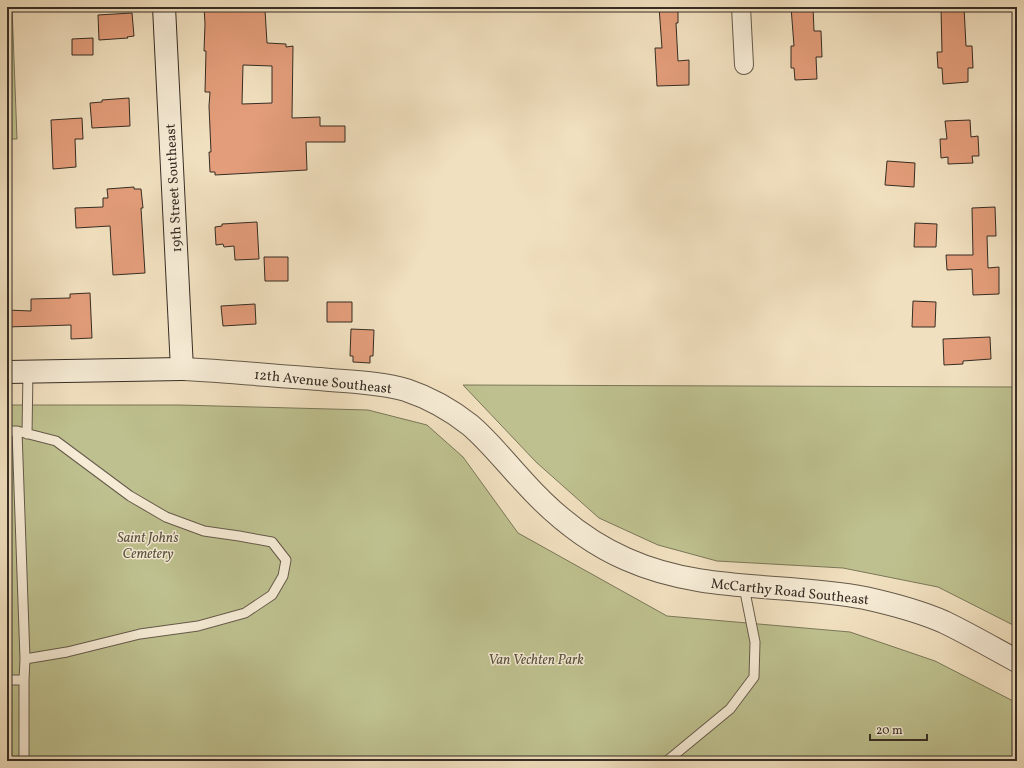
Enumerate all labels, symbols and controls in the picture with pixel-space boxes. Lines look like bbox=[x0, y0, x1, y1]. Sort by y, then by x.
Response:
street label: 19th Street Southeast bbox=[162, 123, 187, 253]
street label: 12th Avenue Southeast bbox=[253, 366, 393, 399]
park label: Saint John's Cemetery bbox=[117, 529, 179, 564]
street label: McCarthy Road Southeast bbox=[710, 575, 870, 610]
park label: Van Vechten Park bbox=[488, 651, 584, 670]
scale bar bbox=[870, 716, 927, 742]
text: 20 m bbox=[876, 723, 903, 739]

